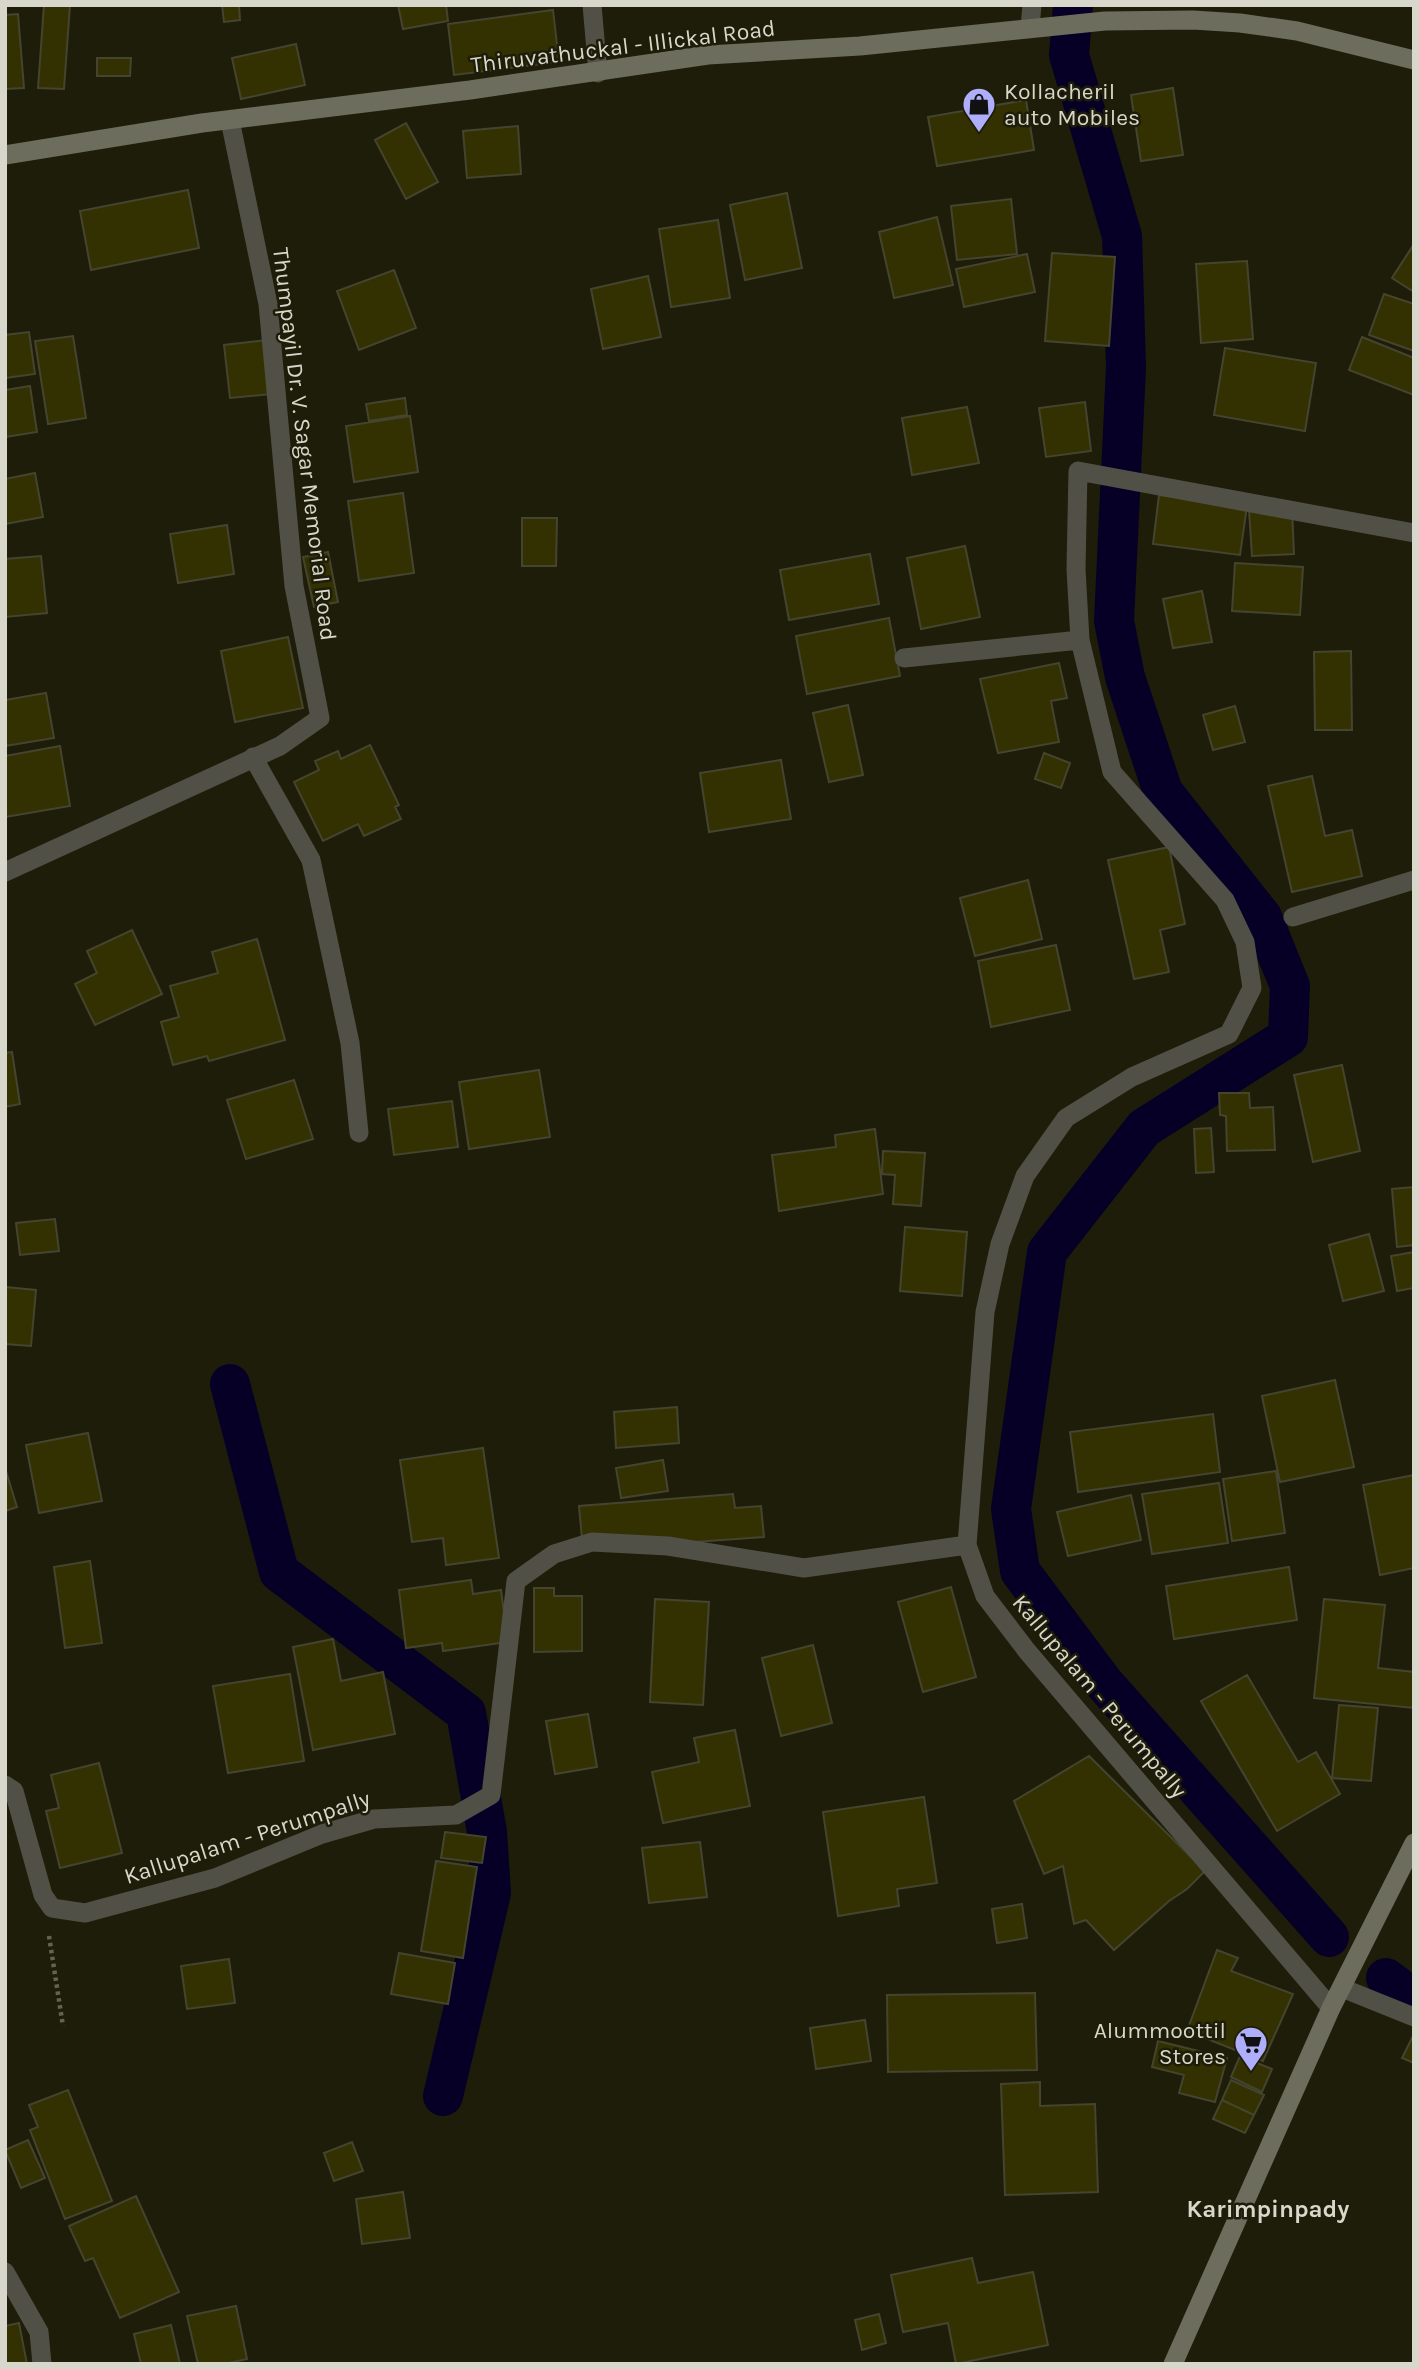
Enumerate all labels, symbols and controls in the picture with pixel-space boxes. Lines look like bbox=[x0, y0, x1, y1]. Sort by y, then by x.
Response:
street label: Thiruvathuckal - Illickal Road bbox=[469, 14, 777, 79]
place label: Kollacheril auto Mobiles bbox=[1004, 78, 1140, 131]
shop icon: Kollacheril auto Mobiles bbox=[960, 85, 998, 134]
street label: Thumpayil Dr. V. Sagar Memorial Road bbox=[267, 246, 342, 642]
street label: Kallupalam - Perumpally bbox=[1007, 1589, 1193, 1804]
street label: Kallupalam - Perumpally bbox=[121, 1785, 374, 1890]
place label: Alummoottil Stores bbox=[1094, 2017, 1226, 2070]
supermarket icon: Alummoottil Stores bbox=[1232, 2024, 1270, 2073]
district label: Karimpinpady bbox=[1187, 2195, 1349, 2223]

